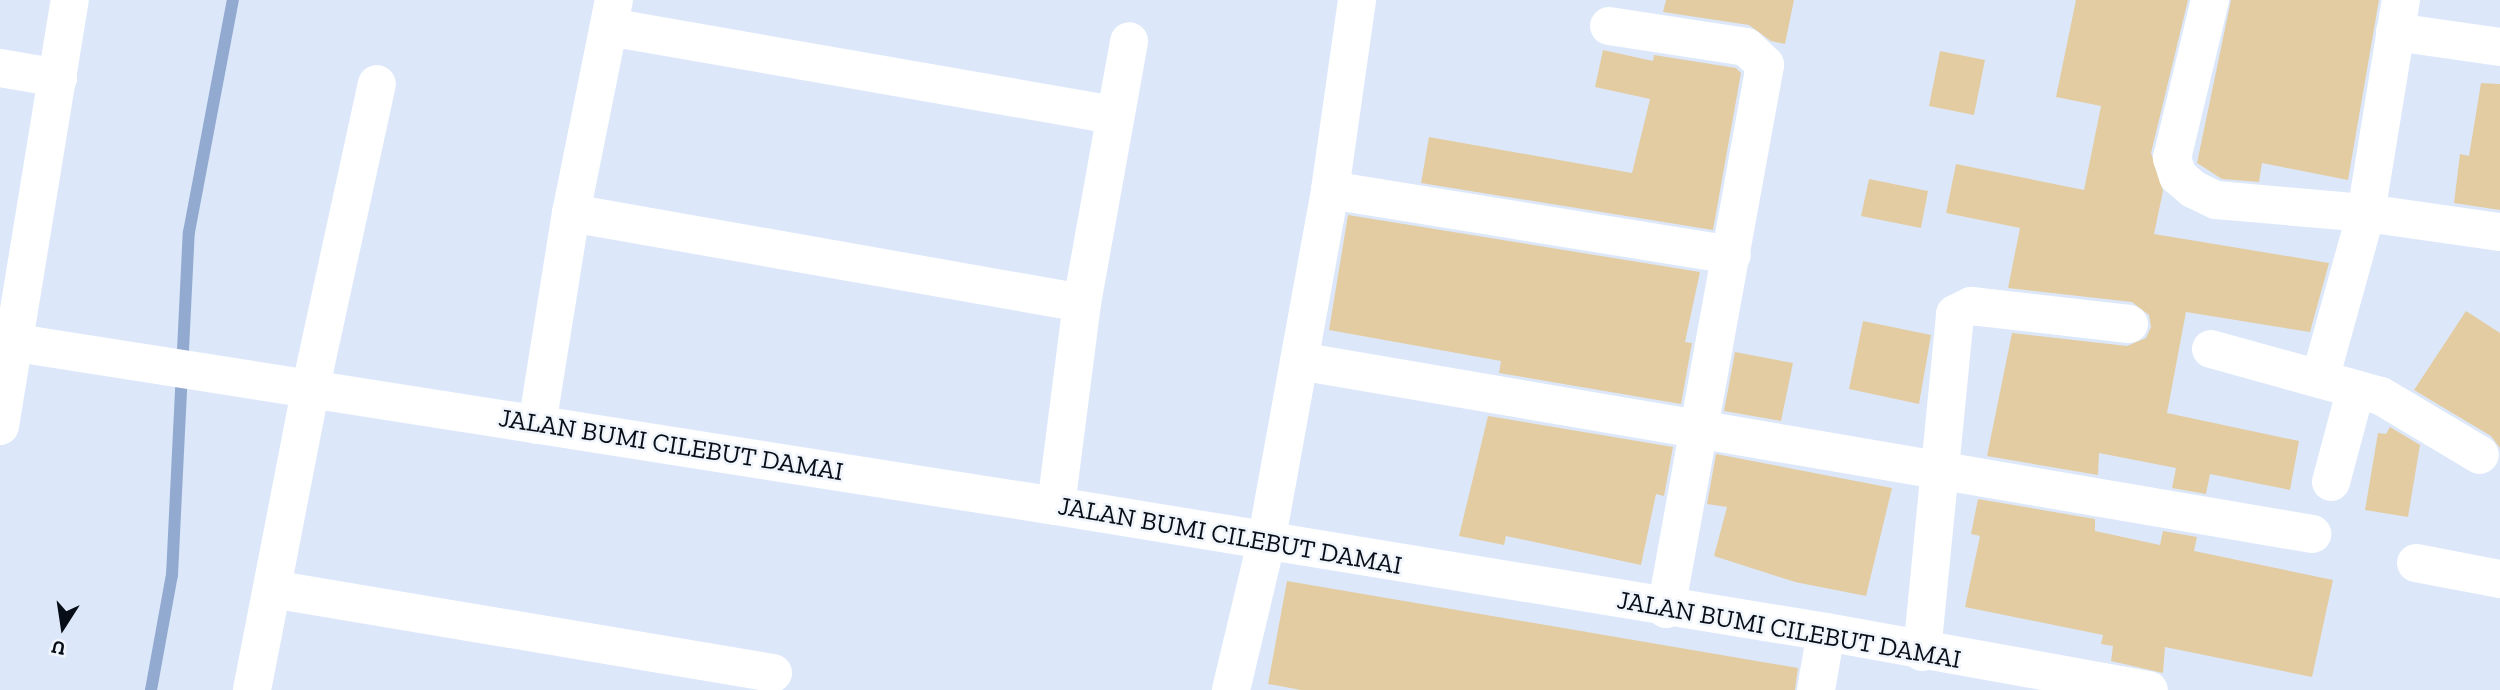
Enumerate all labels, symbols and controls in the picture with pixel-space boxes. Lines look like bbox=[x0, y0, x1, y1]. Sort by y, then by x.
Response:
street label: JALAN BUMI CILEBUT DAMAI bbox=[496, 402, 846, 488]
street label: JALAN BUMI CILEBUT DAMAI bbox=[1056, 490, 1404, 582]
street label: JALAN BUMI CILEBUT DAMAI bbox=[1615, 584, 1963, 676]
north arrow bbox=[28, 592, 98, 662]
text: U bbox=[49, 635, 68, 661]

